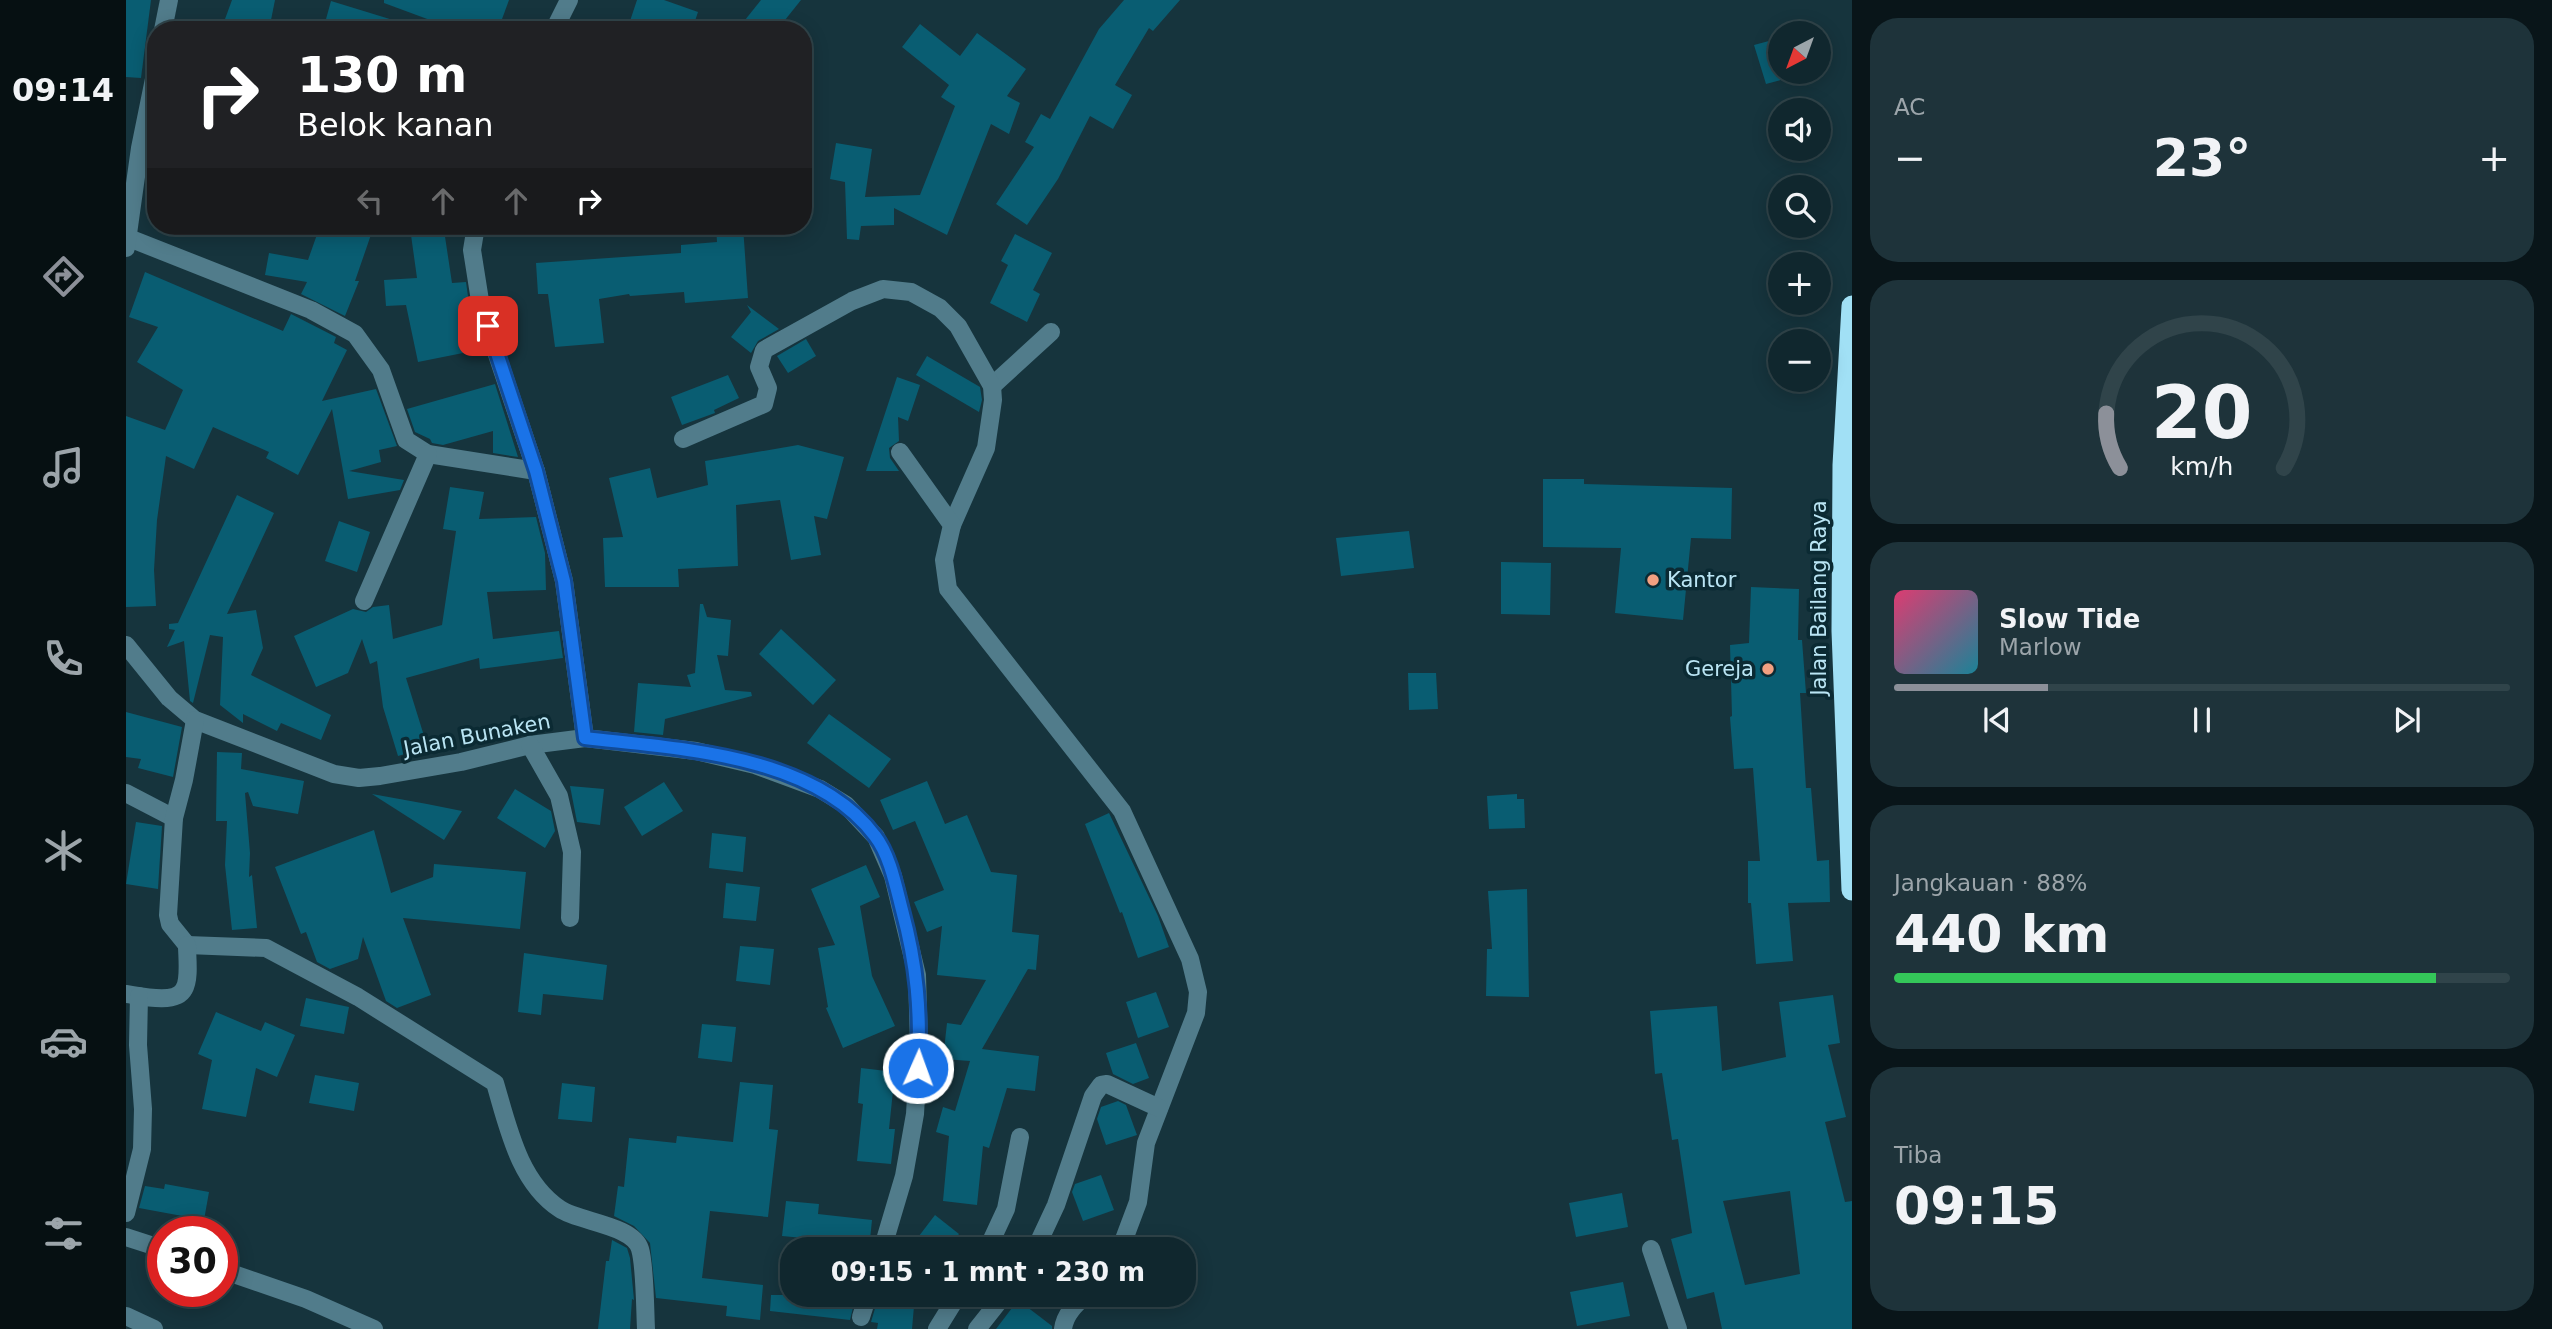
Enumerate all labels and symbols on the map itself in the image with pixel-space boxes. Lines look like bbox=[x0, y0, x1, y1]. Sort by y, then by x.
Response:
north arrow bbox=[1768, 21, 1830, 84]
pin bbox=[458, 296, 518, 356]
street label: Jalan Bailang Raya bbox=[1807, 500, 1831, 698]
place label: Kantor bbox=[1667, 568, 1737, 592]
marker: Kantor bbox=[1645, 572, 1661, 588]
place label: Gereja bbox=[1685, 657, 1754, 681]
marker: Gereja bbox=[1760, 661, 1776, 677]
street label: Jalan Bunaken bbox=[399, 709, 553, 761]
position arrow bbox=[881, 1031, 955, 1105]
speed limit sign: 30 bbox=[147, 1216, 238, 1307]

